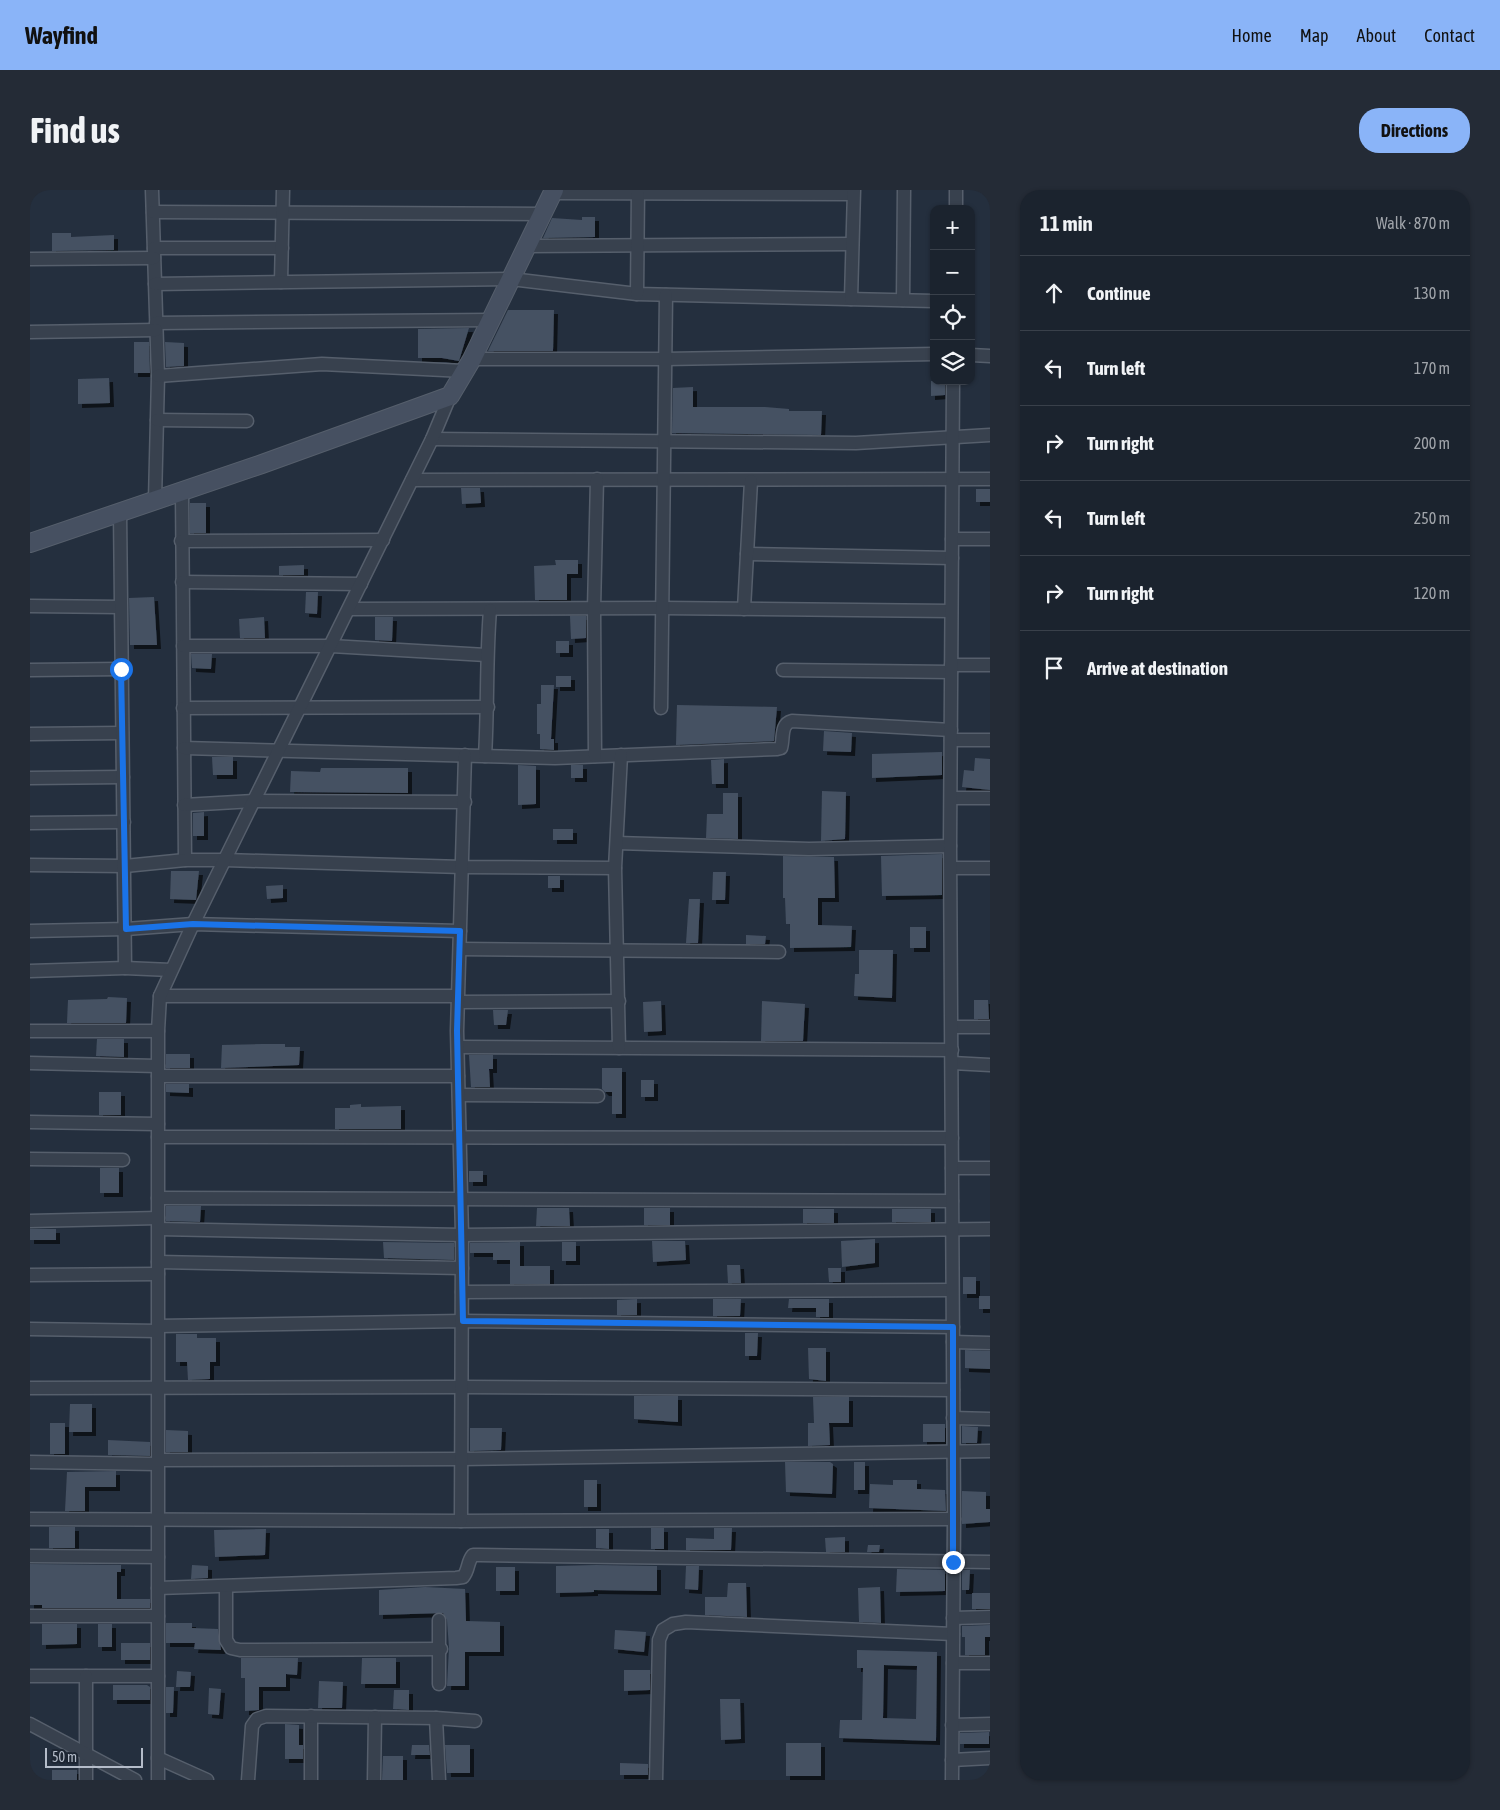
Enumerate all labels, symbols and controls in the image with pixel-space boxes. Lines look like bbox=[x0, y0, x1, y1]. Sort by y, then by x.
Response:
text: Wayfind bbox=[25, 22, 98, 49]
text: Home bbox=[1232, 25, 1272, 46]
text: Map bbox=[1300, 25, 1329, 46]
text: About bbox=[1357, 25, 1396, 46]
text: Contact bbox=[1424, 25, 1475, 46]
button: Directions bbox=[1359, 108, 1470, 153]
text: Find us bbox=[30, 110, 120, 150]
map controls bbox=[930, 205, 975, 385]
button: + bbox=[930, 205, 975, 250]
text: 11 min bbox=[1040, 211, 1093, 235]
text: Walk · 870 m bbox=[1376, 214, 1450, 232]
button: − bbox=[930, 250, 975, 295]
icon: ahead bbox=[1040, 279, 1068, 307]
text: Continue bbox=[1087, 282, 1151, 304]
text: 130 m bbox=[1414, 284, 1450, 302]
button: locate bbox=[930, 295, 975, 340]
button: layers bbox=[930, 340, 975, 385]
icon: left bbox=[1040, 354, 1068, 382]
text: Turn left bbox=[1087, 357, 1145, 379]
text: 170 m bbox=[1414, 359, 1450, 377]
icon: right bbox=[1040, 429, 1068, 457]
text: Turn right bbox=[1087, 432, 1154, 454]
text: 200 m bbox=[1414, 434, 1450, 452]
icon: left bbox=[1040, 504, 1068, 532]
text: Turn left bbox=[1087, 507, 1145, 529]
text: 250 m bbox=[1414, 509, 1450, 527]
icon: right bbox=[1040, 579, 1068, 607]
text: Turn right bbox=[1087, 582, 1154, 604]
text: 120 m bbox=[1414, 584, 1450, 602]
icon: arrive bbox=[1040, 654, 1068, 682]
text: Arrive at destination bbox=[1087, 657, 1228, 679]
route start bbox=[110, 658, 133, 681]
route end bbox=[942, 1551, 965, 1574]
scale bar bbox=[45, 1745, 142, 1768]
text: 50 m bbox=[52, 1749, 77, 1765]

